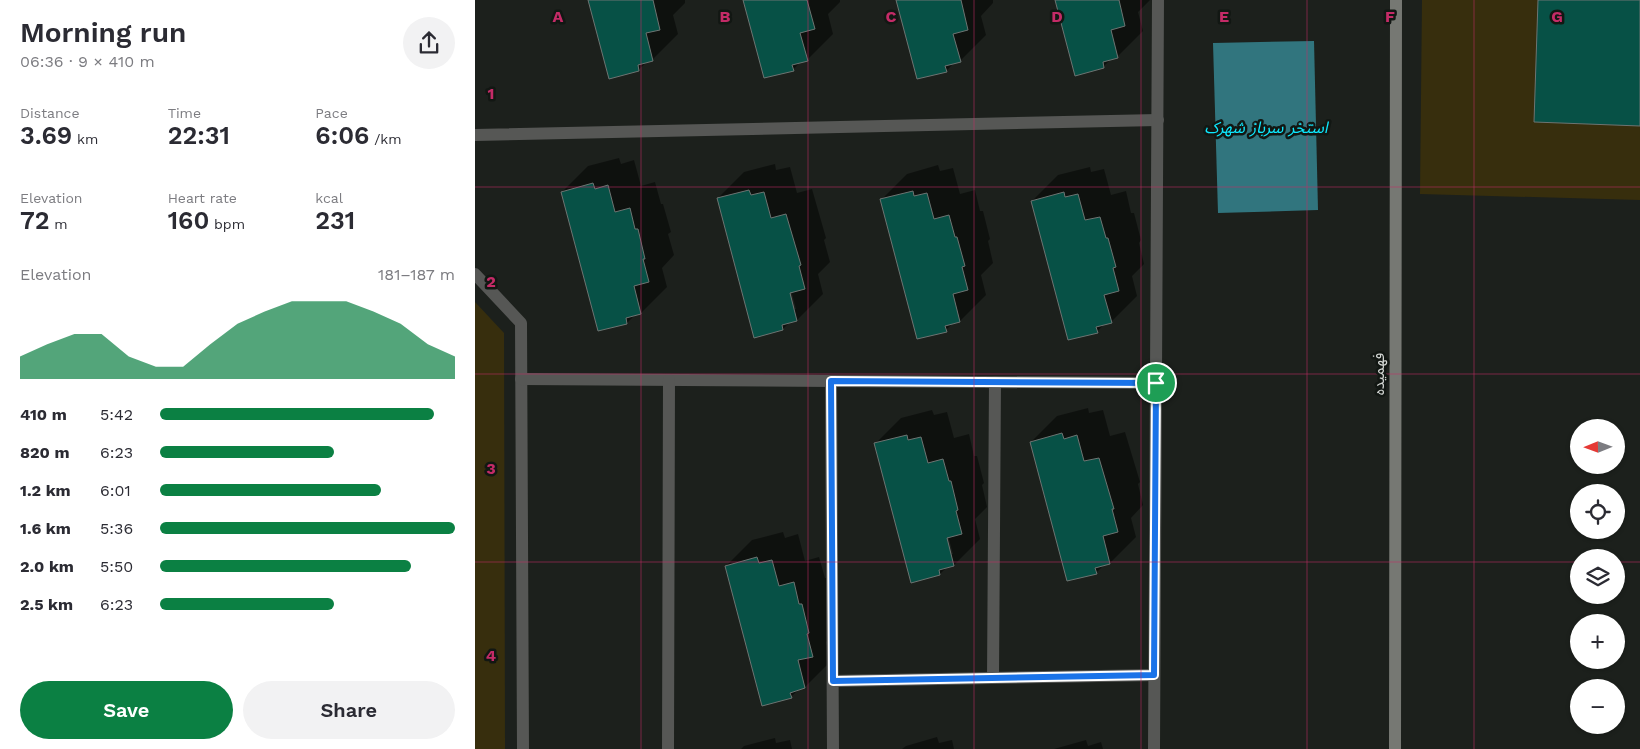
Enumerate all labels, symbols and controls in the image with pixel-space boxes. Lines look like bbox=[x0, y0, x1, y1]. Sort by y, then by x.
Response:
text: A bbox=[553, 7, 564, 26]
text: B bbox=[720, 7, 731, 26]
text: C bbox=[886, 7, 897, 26]
text: D bbox=[1051, 7, 1063, 26]
text: E bbox=[1219, 7, 1229, 26]
text: F bbox=[1385, 7, 1395, 26]
text: G bbox=[1551, 7, 1563, 26]
text: Morning run bbox=[20, 16, 186, 49]
button: share bbox=[403, 17, 455, 69]
text: 06:36 · 9 × 410 m bbox=[20, 52, 155, 71]
text: 1 bbox=[488, 84, 494, 103]
text: Distance bbox=[20, 105, 80, 121]
text: Time bbox=[168, 105, 201, 121]
text: Pace bbox=[315, 105, 348, 121]
water label: استخر سرباز شهرک bbox=[1204, 118, 1330, 137]
text: 3.69 bbox=[20, 121, 72, 150]
text: 22:31 bbox=[168, 121, 230, 150]
text: 6:06 bbox=[315, 121, 369, 150]
text: km bbox=[72, 131, 98, 147]
text: /km bbox=[369, 131, 402, 147]
text: Elevation bbox=[20, 190, 83, 206]
text: Heart rate bbox=[168, 190, 237, 206]
text: kcal bbox=[315, 190, 343, 206]
text: 72 bbox=[20, 206, 50, 235]
text: 160 bbox=[168, 206, 209, 235]
text: 231 bbox=[315, 206, 355, 235]
text: m bbox=[50, 216, 68, 232]
text: bpm bbox=[209, 216, 245, 232]
text: Elevation bbox=[20, 265, 91, 284]
text: 181–187 m bbox=[378, 265, 455, 284]
text: 2 bbox=[486, 272, 496, 291]
street label: فهمیده bbox=[1370, 352, 1388, 395]
pin bbox=[1135, 362, 1177, 404]
icon: arrive bbox=[1142, 369, 1170, 397]
text: 410 m bbox=[20, 405, 67, 424]
text: 5:42 bbox=[100, 405, 133, 424]
north arrow bbox=[1570, 419, 1625, 474]
map controls bbox=[1570, 419, 1625, 734]
text: 820 m bbox=[20, 443, 70, 462]
text: 6:23 bbox=[100, 443, 133, 462]
text: 3 bbox=[486, 459, 496, 478]
text: 1.2 km bbox=[20, 481, 71, 500]
text: 6:01 bbox=[100, 481, 131, 500]
button: locate bbox=[1570, 484, 1625, 539]
text: 1.6 km bbox=[20, 519, 71, 538]
text: 5:36 bbox=[100, 519, 133, 538]
button: layers bbox=[1570, 549, 1625, 604]
text: 2.0 km bbox=[20, 557, 74, 576]
text: 5:50 bbox=[100, 557, 133, 576]
text: 2.5 km bbox=[20, 595, 73, 614]
text: 6:23 bbox=[100, 595, 133, 614]
button: + bbox=[1570, 614, 1625, 669]
text: 4 bbox=[486, 646, 496, 665]
button: − bbox=[1570, 679, 1625, 734]
button: Save bbox=[20, 681, 233, 739]
button: Share bbox=[243, 681, 455, 739]

